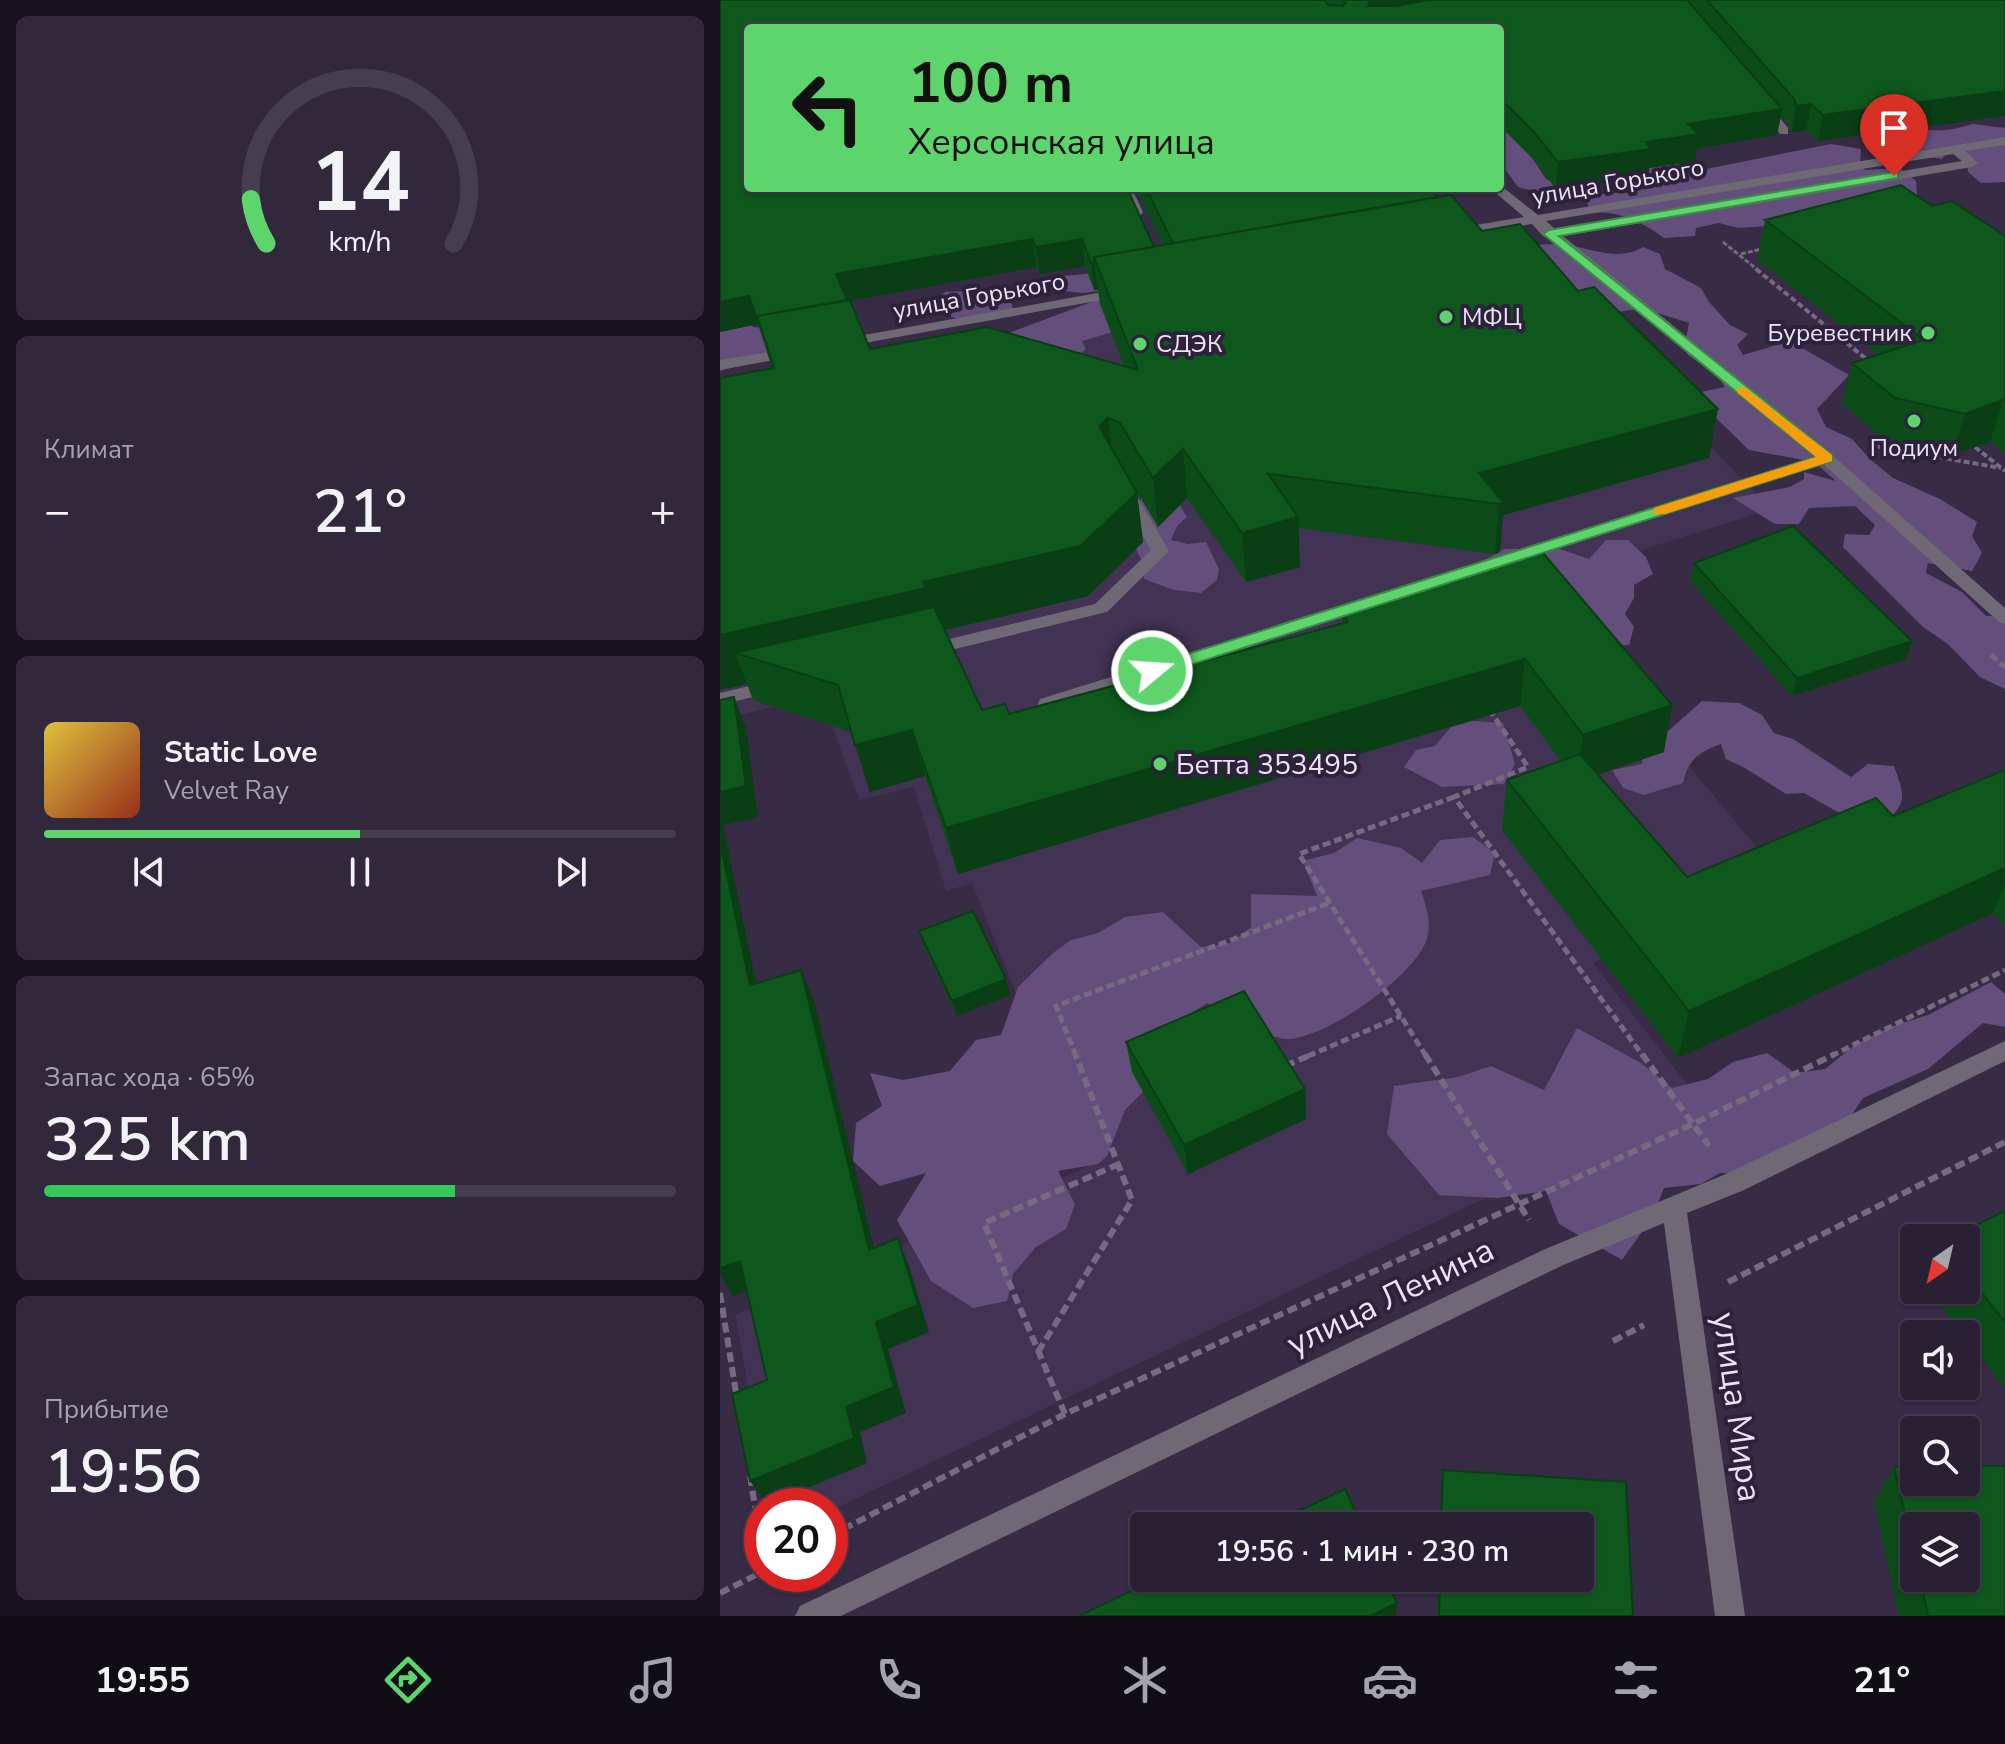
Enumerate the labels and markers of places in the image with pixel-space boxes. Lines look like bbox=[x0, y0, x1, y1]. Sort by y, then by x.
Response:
pin bbox=[1860, 94, 1928, 176]
place label: МФЦ bbox=[1462, 301, 1522, 333]
marker: МФЦ bbox=[1437, 308, 1455, 326]
place label: Буревестник bbox=[1767, 317, 1912, 349]
marker: Буревестник bbox=[1919, 324, 1937, 342]
place label: СДЭК bbox=[1156, 328, 1223, 360]
marker: СДЭК bbox=[1131, 335, 1149, 353]
marker: Подиум bbox=[1905, 412, 1923, 430]
place label: Подиум bbox=[1870, 432, 1958, 464]
place label: Бетта 353495 bbox=[1176, 746, 1358, 784]
marker: Бетта 353495 bbox=[1151, 755, 1169, 773]

